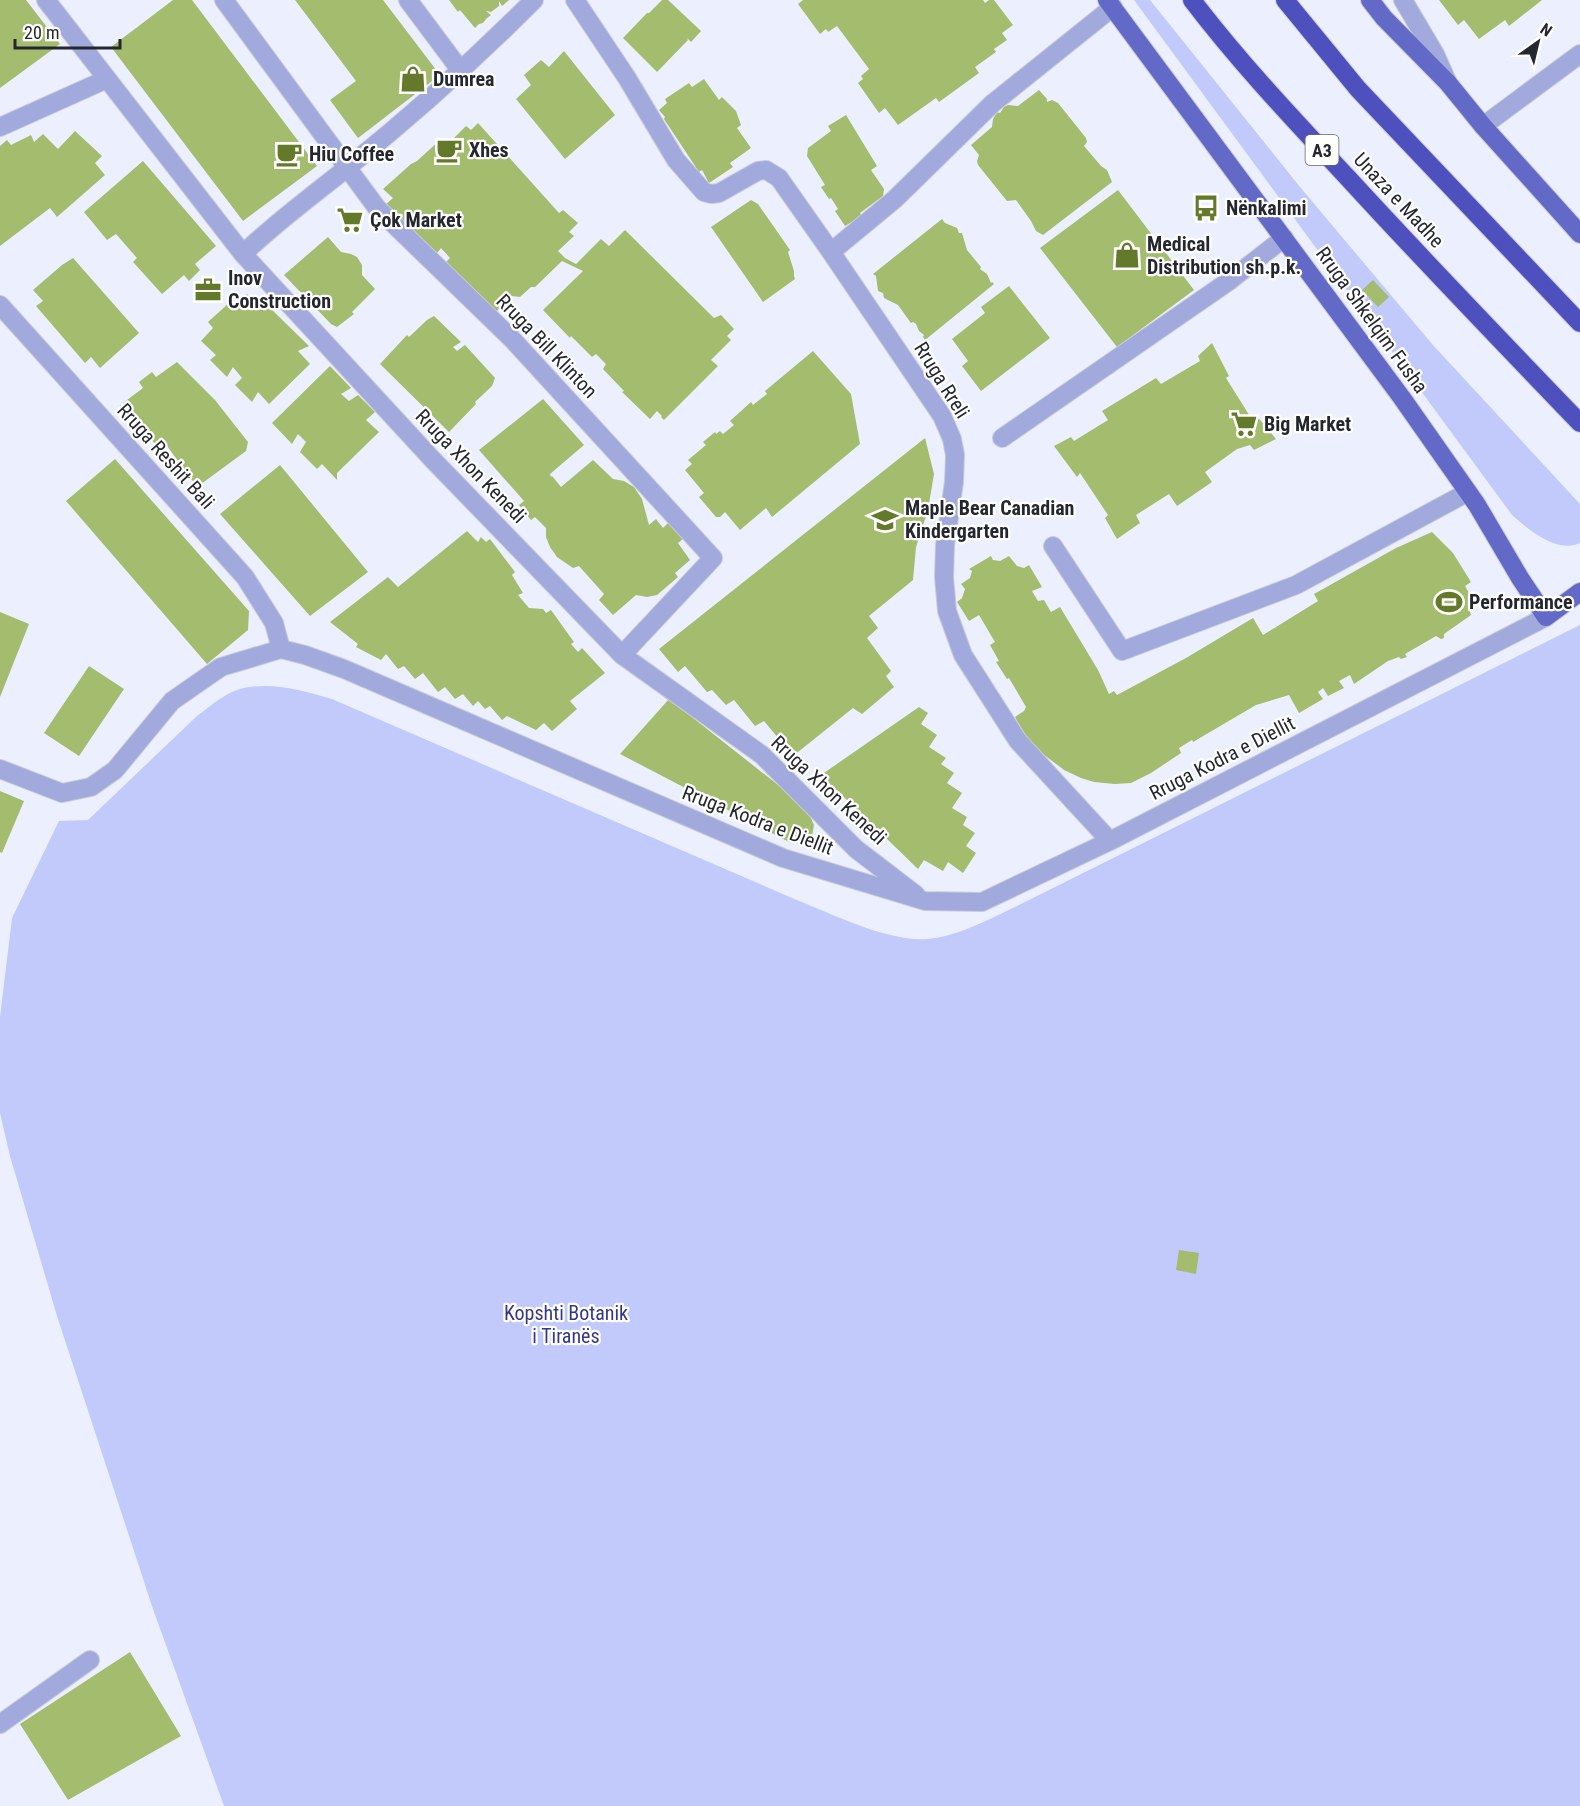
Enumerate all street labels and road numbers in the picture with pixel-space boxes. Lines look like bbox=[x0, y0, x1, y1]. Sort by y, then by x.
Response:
road number: A3 bbox=[1306, 135, 1338, 165]
street label: Unaza e Madhe bbox=[1349, 148, 1449, 252]
street label: Rruga Shkelqim Fusha bbox=[1311, 242, 1433, 398]
street label: Rruga Bill Klinton bbox=[492, 289, 602, 403]
street label: Rruga Rreli bbox=[909, 337, 975, 423]
street label: Rruga Reshit Bali bbox=[112, 398, 220, 514]
street label: Rruga Xhon Kenedi bbox=[411, 404, 531, 528]
street label: Rruga Kodra e Diellit bbox=[1145, 711, 1299, 805]
street label: Rruga Xhon Kenedi bbox=[766, 730, 892, 850]
street label: Rruga Kodra e Diellit bbox=[679, 780, 837, 860]

